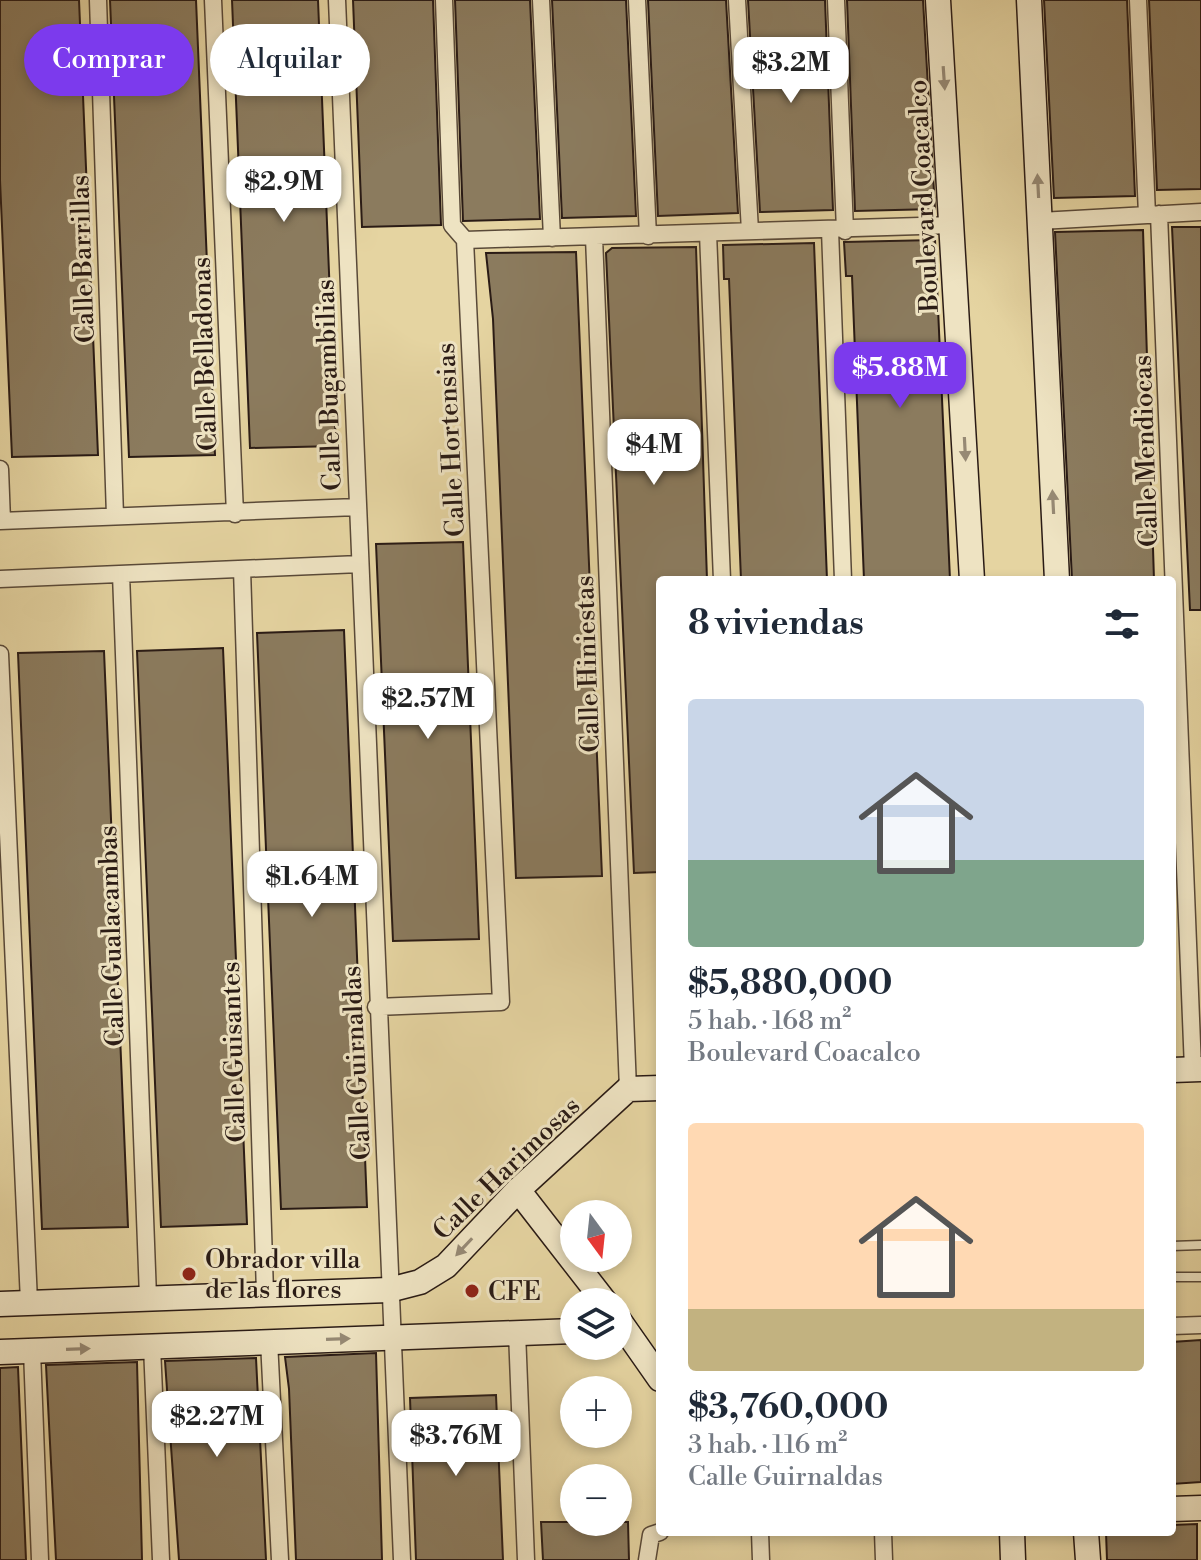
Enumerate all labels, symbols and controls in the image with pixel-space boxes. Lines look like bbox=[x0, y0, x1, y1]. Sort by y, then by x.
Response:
chip: Comprar bbox=[24, 24, 194, 96]
chip: Alquilar bbox=[210, 24, 370, 96]
pin: $3.2M bbox=[735, 37, 847, 105]
text: $3.2M bbox=[752, 47, 830, 79]
one-way arrow bbox=[938, 66, 951, 91]
street label: Boulevard Coacalco bbox=[902, 79, 946, 314]
pin: $2.9M bbox=[228, 156, 340, 224]
text: $2.9M bbox=[244, 166, 324, 198]
one-way arrow bbox=[1032, 173, 1045, 198]
street label: Calle Barrillas bbox=[64, 174, 102, 344]
street label: Calle Belladonas bbox=[186, 256, 224, 452]
street label: Calle Bugambilias bbox=[309, 279, 349, 491]
street label: Calle Hortensias bbox=[430, 342, 472, 538]
pin: $5.88M bbox=[835, 342, 965, 410]
text: $5.88M bbox=[852, 352, 948, 384]
street label: Calle Mendiocas bbox=[1127, 354, 1165, 548]
pin: $4M bbox=[615, 419, 693, 487]
text: $4M bbox=[626, 429, 682, 461]
one-way arrow bbox=[959, 437, 972, 462]
one-way arrow bbox=[1046, 489, 1059, 514]
street label: Calle Hiniestas bbox=[569, 575, 607, 753]
icon: filters bbox=[1100, 602, 1144, 646]
text: 8 viviendas bbox=[688, 603, 864, 645]
pin: $2.57M bbox=[363, 673, 493, 741]
text: $2.57M bbox=[381, 683, 475, 715]
icon: home bbox=[844, 751, 988, 895]
street label: Calle Gualacambas bbox=[92, 825, 132, 1047]
pin: $1.64M bbox=[247, 851, 377, 919]
text: $1.64M bbox=[265, 861, 359, 893]
street label: Calle Guisantes bbox=[215, 961, 253, 1143]
text: $5,880,000 bbox=[688, 963, 892, 1005]
street label: Calle Guirnaldas bbox=[336, 965, 378, 1161]
text: 5 hab. · 168 m² bbox=[688, 1005, 851, 1037]
text: Boulevard Coacalco bbox=[688, 1037, 921, 1069]
street label: Calle Harimosas bbox=[426, 1090, 587, 1247]
icon: home bbox=[844, 1175, 988, 1319]
north arrow bbox=[560, 1200, 632, 1272]
map controls bbox=[560, 1200, 632, 1536]
one-way arrow bbox=[456, 1237, 474, 1256]
place label: Obrador villa de las flores bbox=[205, 1244, 361, 1306]
marker: Obrador villa de las flores bbox=[180, 1265, 198, 1283]
place label: CFE bbox=[488, 1276, 541, 1308]
marker: CFE bbox=[463, 1282, 481, 1300]
button: layers bbox=[560, 1288, 632, 1360]
one-way arrow bbox=[326, 1332, 351, 1345]
one-way arrow bbox=[66, 1343, 91, 1356]
button: + bbox=[560, 1376, 632, 1448]
text: $3,760,000 bbox=[688, 1387, 888, 1429]
pin: $2.27M bbox=[152, 1391, 282, 1459]
text: $2.27M bbox=[170, 1401, 264, 1433]
pin: $3.76M bbox=[391, 1410, 521, 1478]
text: $3.76M bbox=[410, 1420, 502, 1452]
text: 3 hab. · 116 m² bbox=[688, 1429, 847, 1461]
text: Calle Guirnaldas bbox=[688, 1461, 883, 1493]
button: − bbox=[560, 1464, 632, 1536]

